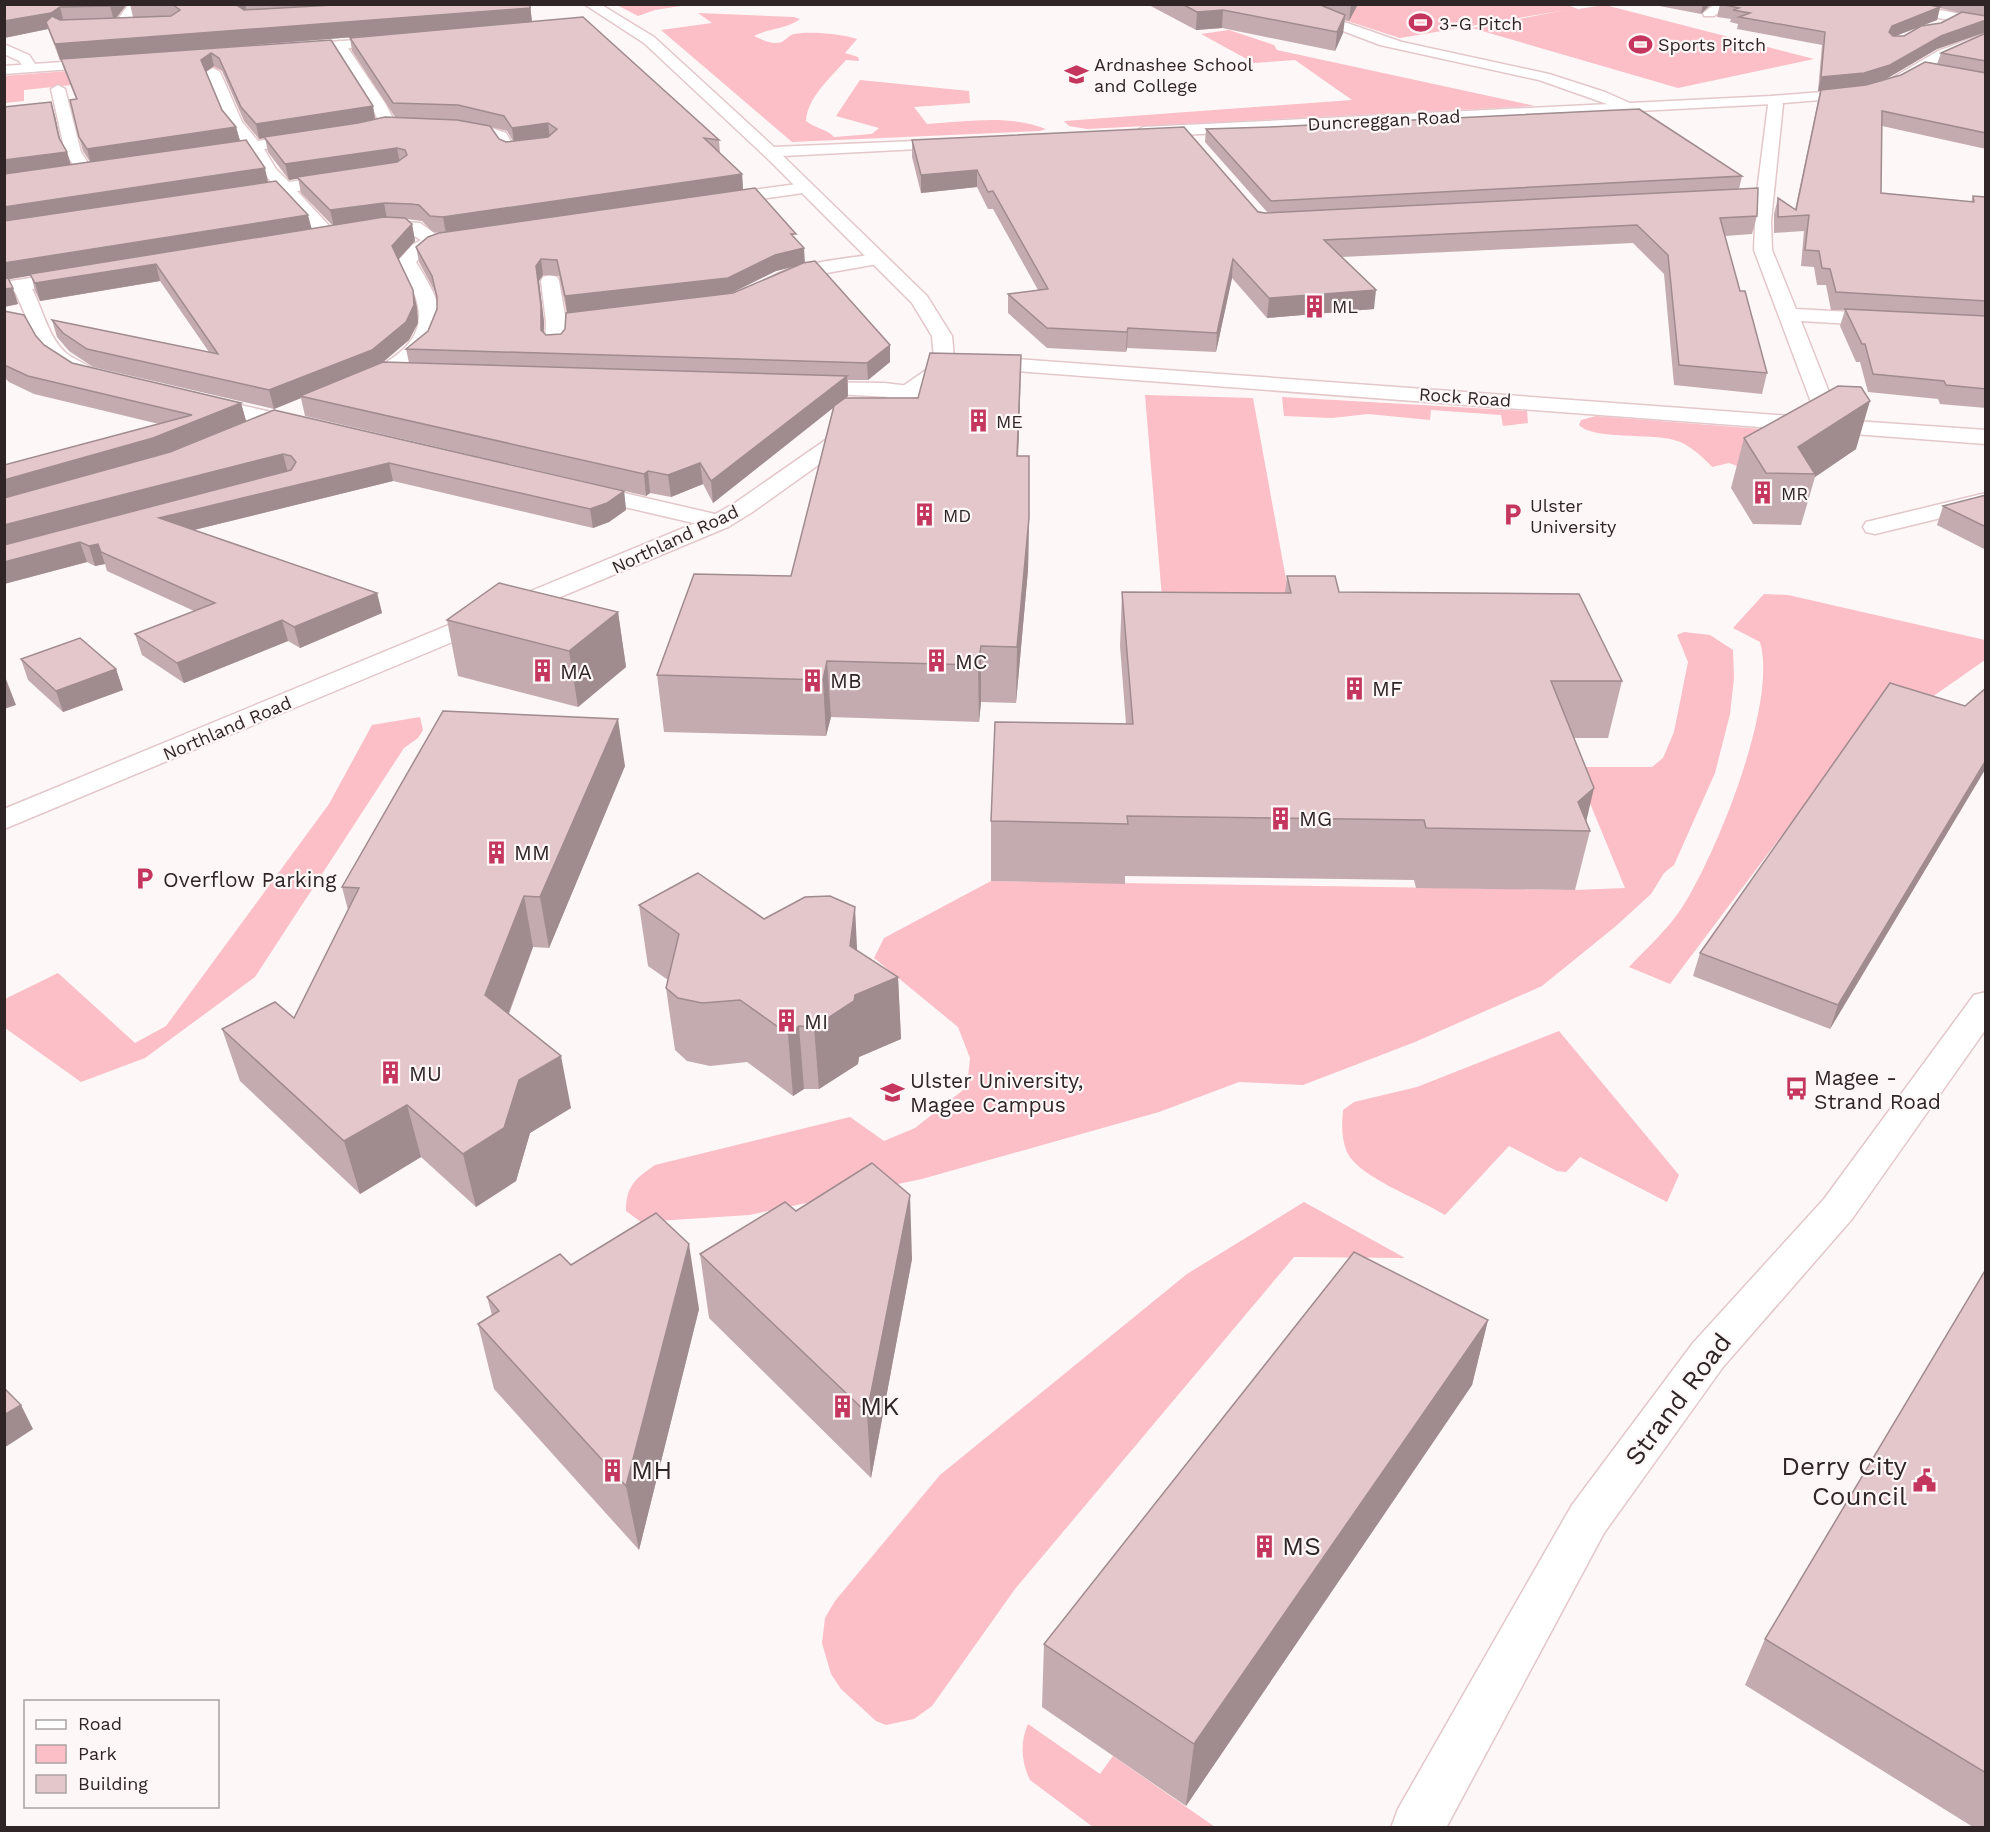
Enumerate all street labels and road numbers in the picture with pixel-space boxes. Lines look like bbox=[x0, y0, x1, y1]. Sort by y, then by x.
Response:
street label: Duncreggan Road bbox=[1307, 106, 1461, 134]
street label: Rock Road bbox=[1418, 383, 1512, 411]
street label: Northland Road bbox=[608, 500, 742, 578]
street label: Northland Road bbox=[160, 691, 294, 765]
street label: Strand Road bbox=[1619, 1327, 1737, 1471]

